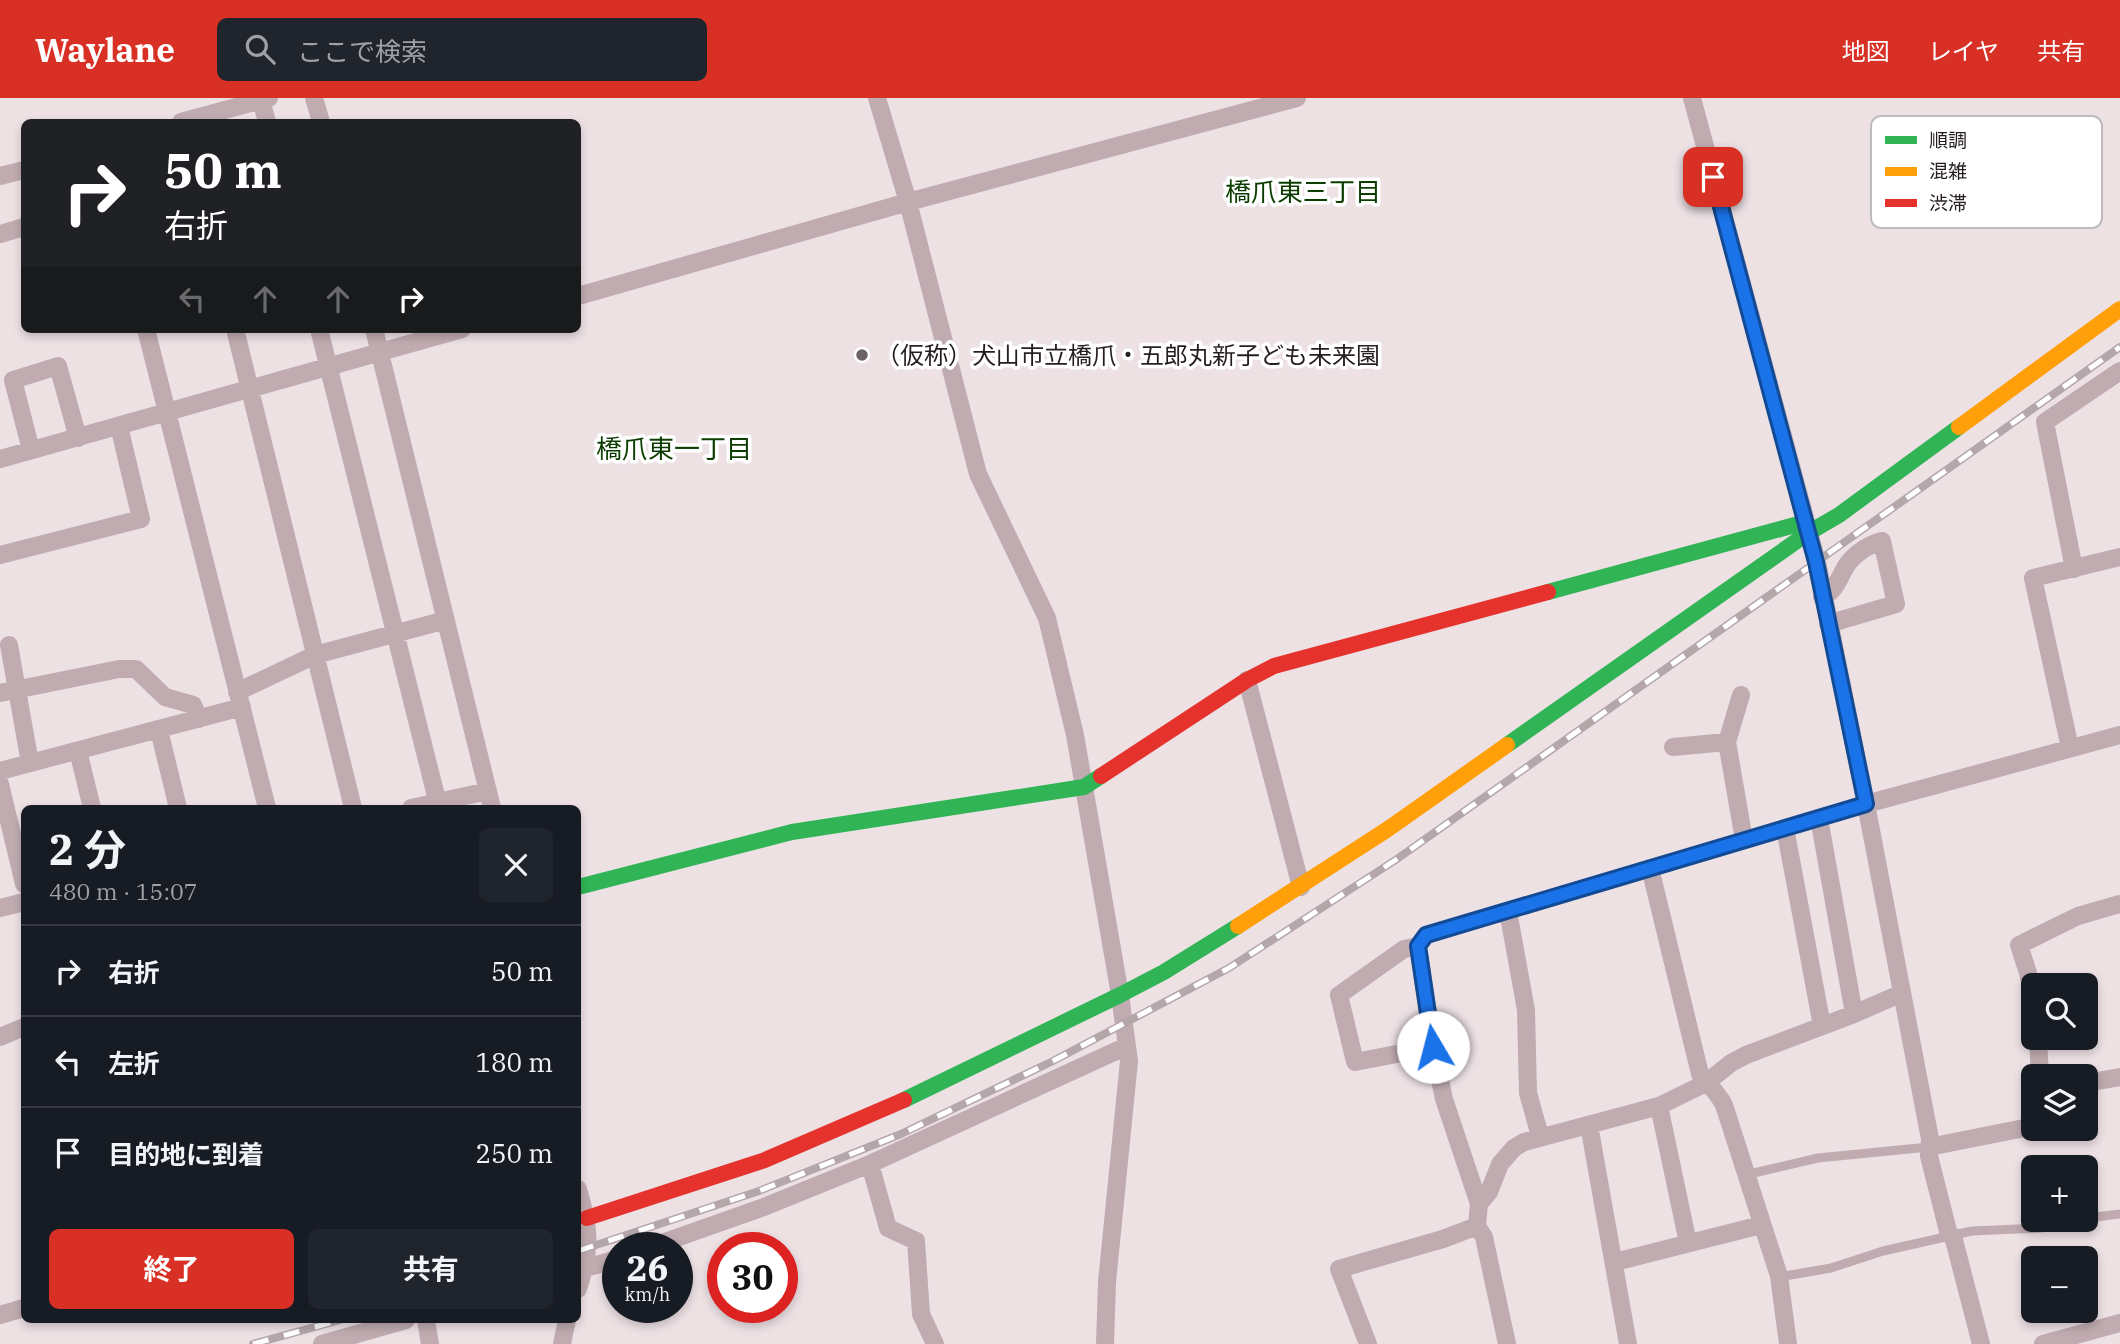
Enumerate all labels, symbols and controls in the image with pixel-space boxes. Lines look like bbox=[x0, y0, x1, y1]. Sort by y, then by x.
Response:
search box bbox=[217, 18, 707, 81]
text: Waylane bbox=[35, 28, 175, 71]
icon: search bbox=[241, 30, 279, 68]
text: ここで検索 bbox=[297, 34, 427, 68]
text: 地図 bbox=[1842, 35, 1890, 67]
text: レイヤ bbox=[1928, 35, 1999, 67]
text: 共有 bbox=[2037, 35, 2085, 67]
legend bbox=[1871, 116, 2102, 228]
text: 順調 bbox=[1929, 128, 1967, 152]
text: 50 m bbox=[164, 138, 282, 201]
icon: right bbox=[49, 147, 140, 238]
pin bbox=[1683, 147, 1743, 207]
icon: arrive bbox=[1694, 158, 1732, 196]
text: 混雑 bbox=[1929, 159, 1967, 183]
district label: 橋爪東三丁目 bbox=[1225, 174, 1381, 208]
text: 渋滞 bbox=[1929, 191, 1967, 215]
text: 右折 bbox=[164, 204, 228, 246]
icon: left bbox=[173, 280, 211, 318]
icon: ahead bbox=[246, 280, 284, 318]
icon: ahead bbox=[319, 280, 357, 318]
icon: right bbox=[392, 280, 430, 318]
place label: （仮称）犬山市立橋爪・五郎丸新子ども未来園 bbox=[876, 339, 1380, 371]
marker: （仮称）犬山市立橋爪・五郎丸新子ども未来園 bbox=[854, 347, 870, 363]
district label: 橋爪東一丁目 bbox=[596, 431, 752, 465]
text: 2 分 bbox=[49, 822, 126, 877]
button: close bbox=[479, 828, 553, 902]
text: 480 m · 15:07 bbox=[49, 876, 198, 906]
icon: right bbox=[49, 952, 87, 990]
text: 50 m bbox=[491, 954, 553, 988]
text: 右折 bbox=[108, 955, 160, 989]
map controls bbox=[2021, 973, 2098, 1323]
button: search bbox=[2021, 973, 2098, 1050]
position arrow bbox=[1396, 1010, 1470, 1084]
icon: left bbox=[49, 1043, 87, 1081]
text: 180 m bbox=[475, 1045, 553, 1079]
text: 左折 bbox=[108, 1046, 160, 1080]
button: layers bbox=[2021, 1064, 2098, 1141]
icon: arrive bbox=[49, 1134, 87, 1172]
text: 250 m bbox=[475, 1136, 553, 1170]
text: 目的地に到着 bbox=[108, 1137, 264, 1171]
button: + bbox=[2021, 1155, 2098, 1232]
button: 終了 bbox=[49, 1229, 294, 1309]
button: 共有 bbox=[308, 1229, 553, 1309]
speed limit sign: 30 bbox=[707, 1232, 798, 1323]
text: 26 bbox=[626, 1245, 669, 1291]
button: − bbox=[2021, 1246, 2098, 1323]
text: km/h bbox=[625, 1283, 670, 1306]

